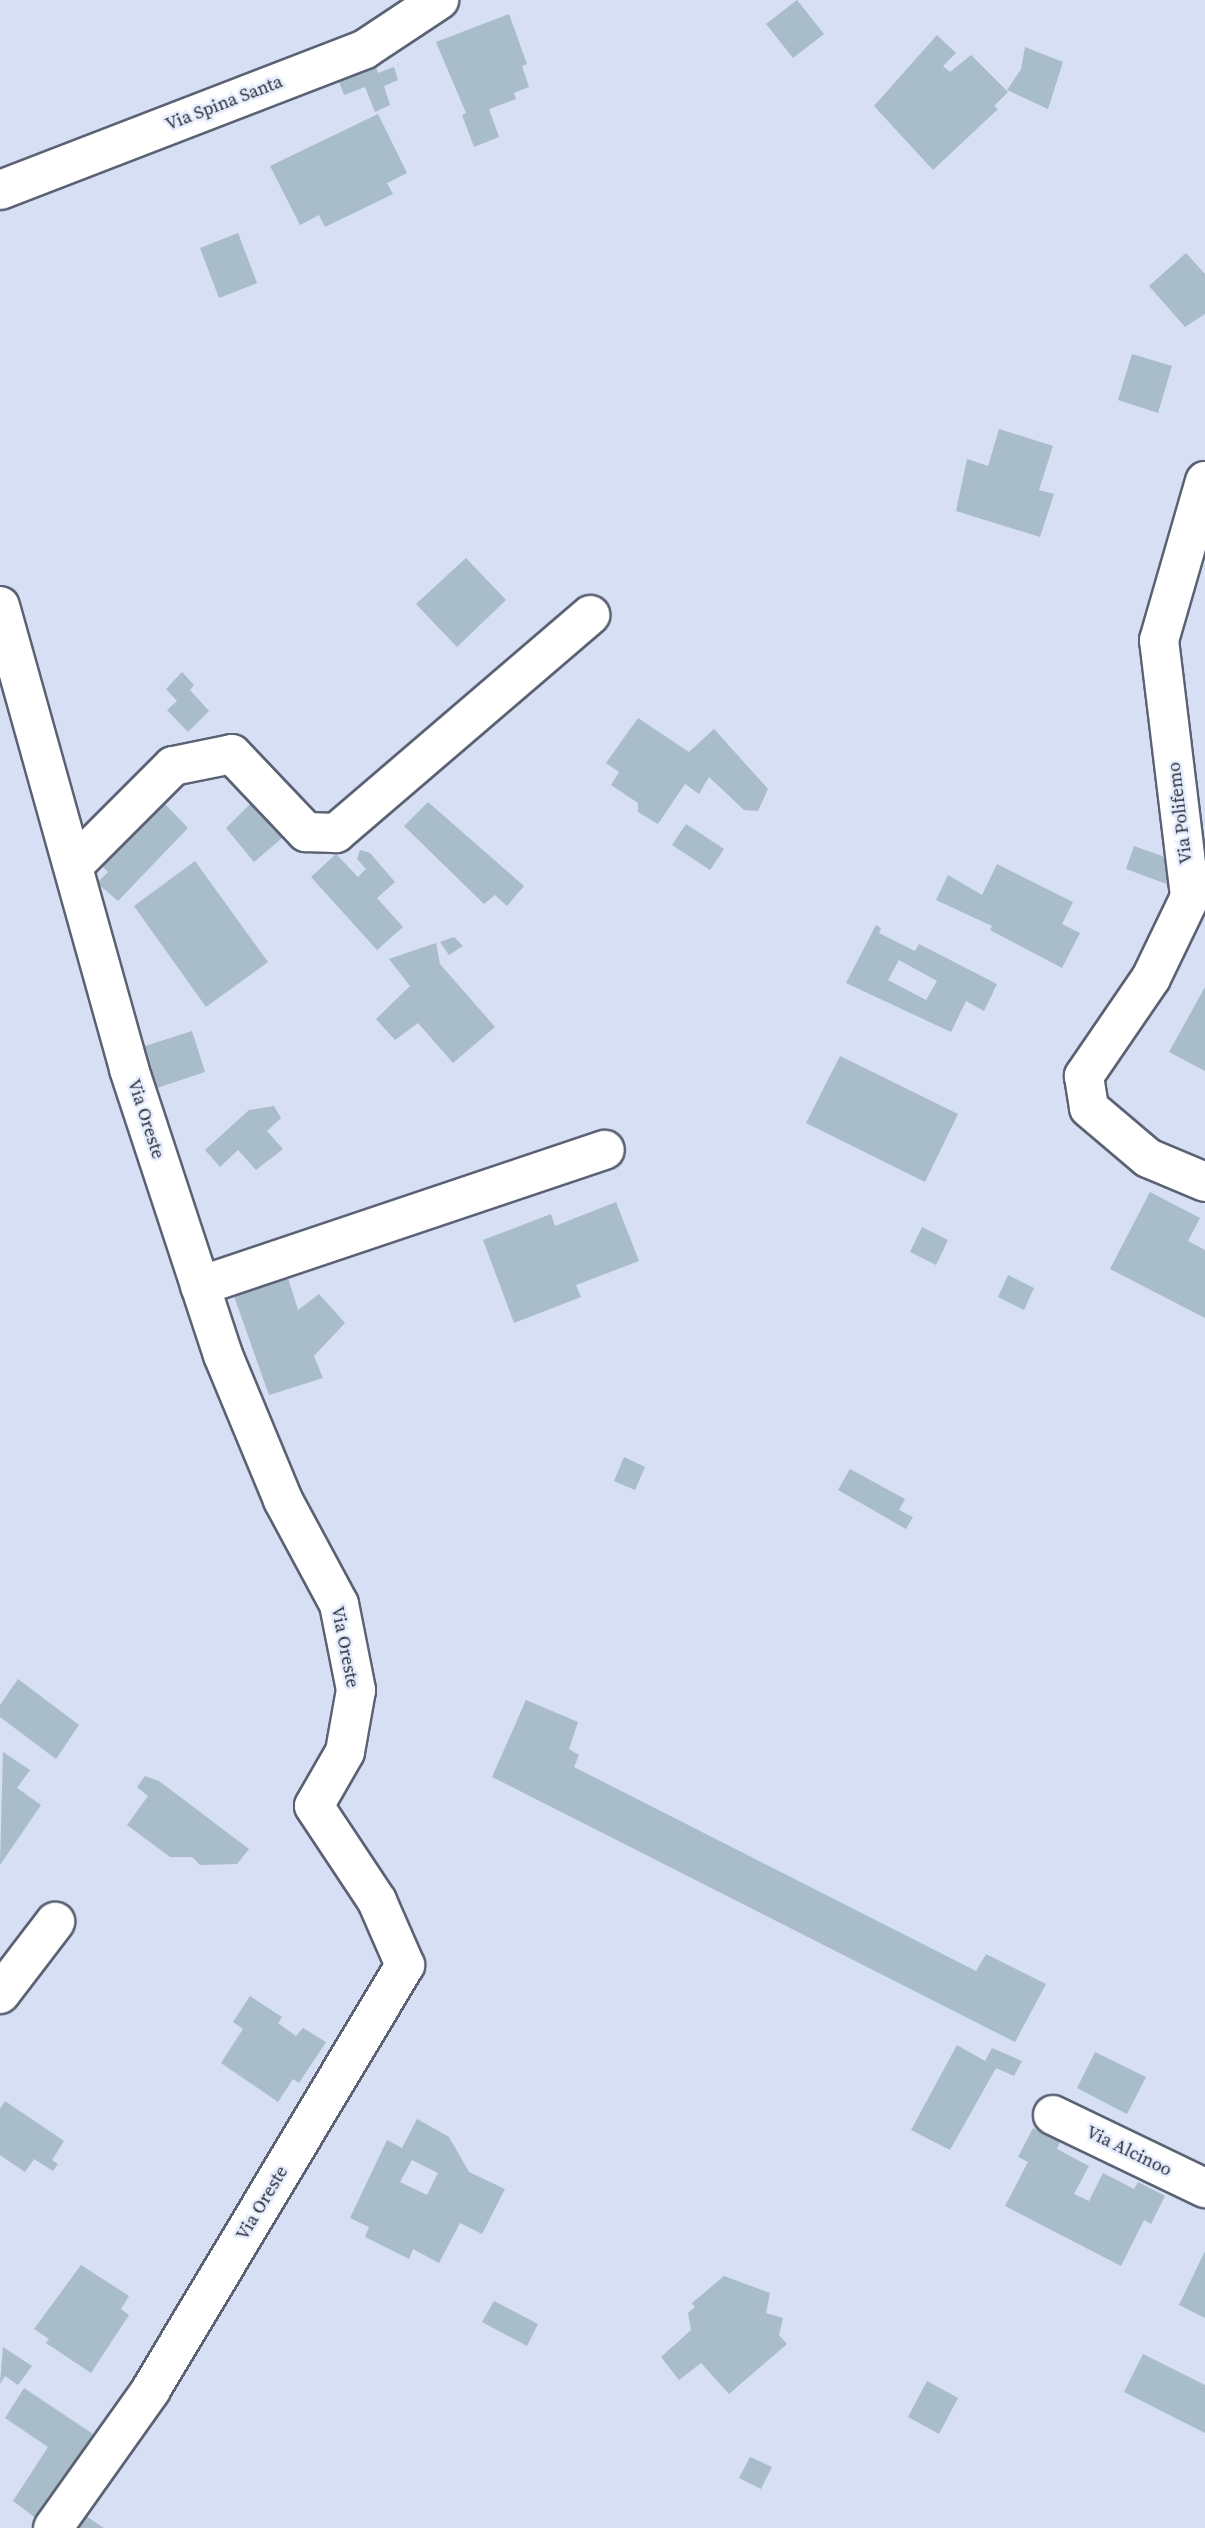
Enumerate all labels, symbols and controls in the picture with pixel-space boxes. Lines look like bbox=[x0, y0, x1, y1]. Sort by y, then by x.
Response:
street label: Via Spina Santa bbox=[162, 71, 286, 135]
street label: Via Polifemo bbox=[1163, 761, 1197, 865]
street label: Via Oreste bbox=[123, 1076, 169, 1162]
street label: Via Oreste bbox=[327, 1604, 363, 1690]
street label: Via Alcinoo bbox=[1083, 2121, 1175, 2181]
street label: Via Oreste bbox=[231, 2162, 293, 2244]

